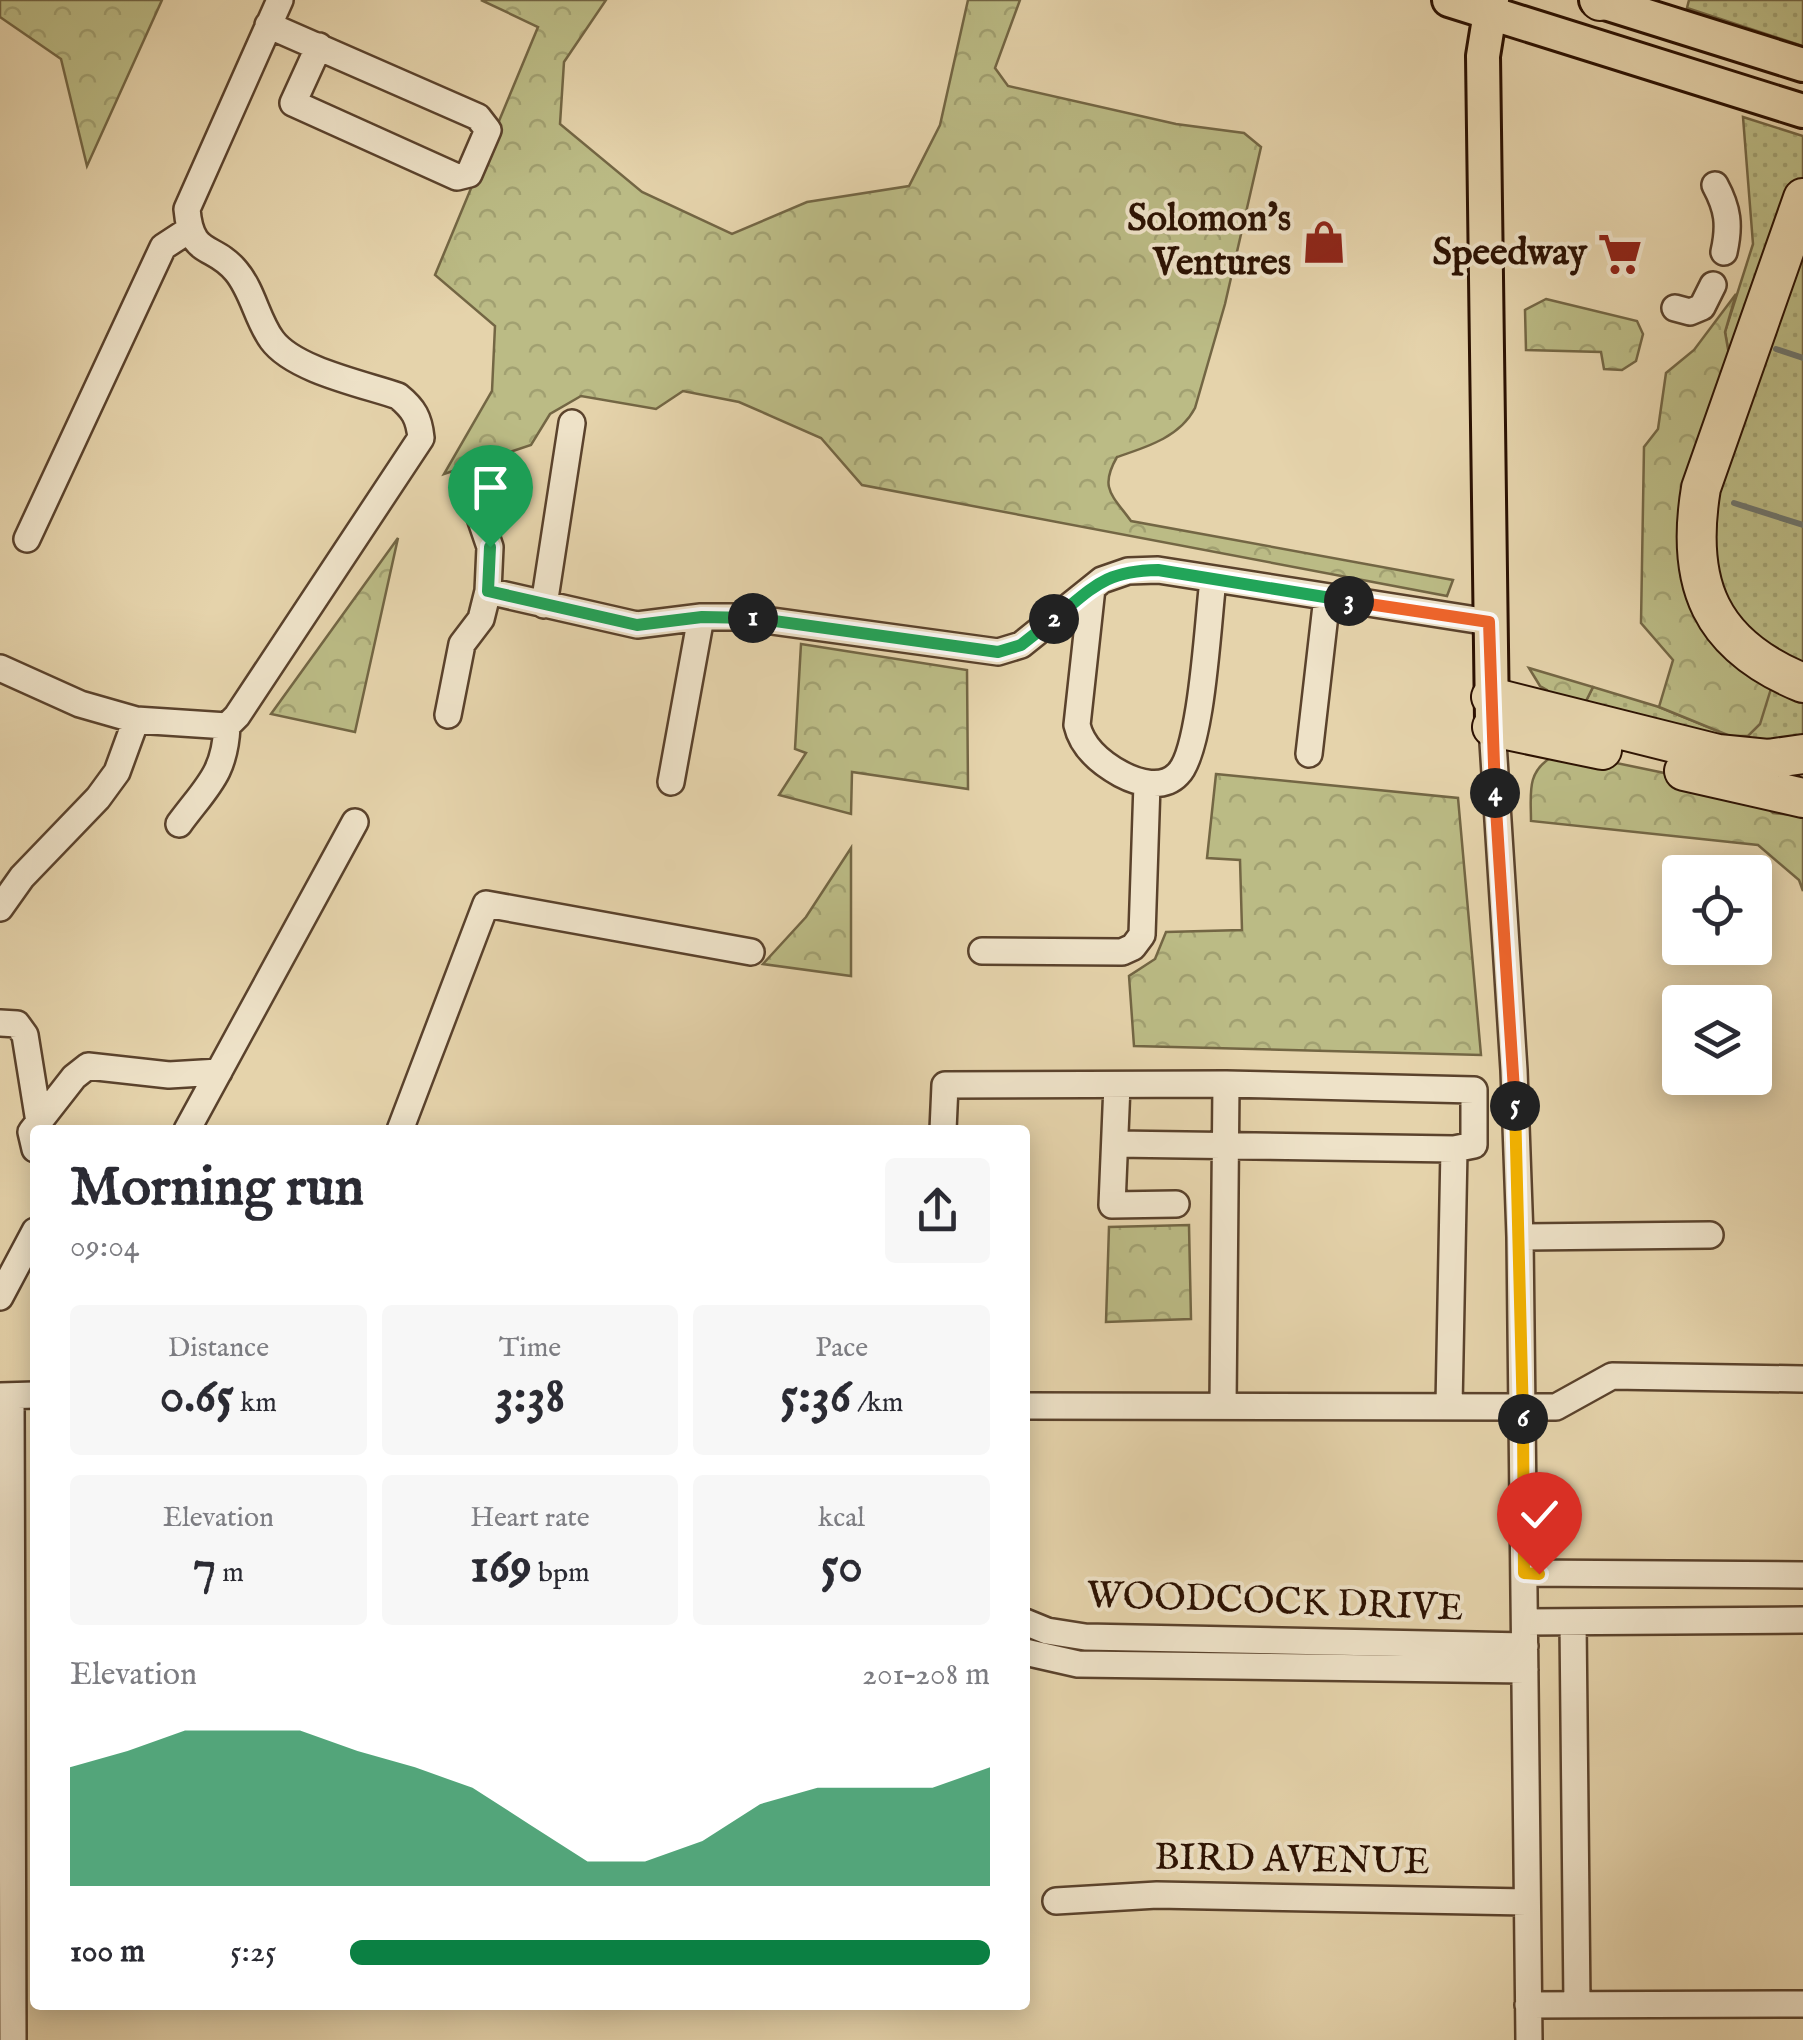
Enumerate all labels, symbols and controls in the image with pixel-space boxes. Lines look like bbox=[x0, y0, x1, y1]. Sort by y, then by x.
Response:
place label: Solomon's Ventures bbox=[1127, 196, 1291, 288]
shop icon: Solomon's Ventures bbox=[1300, 218, 1348, 266]
place label: Speedway bbox=[1432, 230, 1588, 278]
supermarket icon: Speedway bbox=[1596, 230, 1644, 278]
pin bbox=[448, 445, 533, 548]
icon: arrive bbox=[463, 460, 518, 515]
pin: 3 bbox=[1324, 576, 1374, 626]
text: 3 bbox=[1344, 583, 1354, 618]
pin: 1 bbox=[728, 593, 778, 643]
pin: 2 bbox=[1029, 594, 1079, 644]
text: 1 bbox=[748, 600, 758, 635]
text: 2 bbox=[1047, 601, 1061, 636]
pin: 4 bbox=[1470, 768, 1520, 818]
text: 4 bbox=[1488, 775, 1502, 810]
map controls bbox=[1662, 855, 1772, 1095]
button: locate bbox=[1662, 855, 1772, 965]
button: layers bbox=[1662, 985, 1772, 1095]
pin: 5 bbox=[1490, 1081, 1540, 1131]
text: 5 bbox=[1510, 1088, 1520, 1123]
text: Morning run bbox=[70, 1154, 364, 1224]
button: share bbox=[885, 1158, 990, 1263]
text: 09:04 bbox=[70, 1227, 140, 1268]
text: Distance bbox=[168, 1331, 269, 1366]
text: Time bbox=[499, 1331, 561, 1366]
text: Pace bbox=[815, 1331, 868, 1366]
text: 0.65 bbox=[160, 1366, 234, 1429]
text: 3:38 bbox=[495, 1366, 565, 1429]
text: 5:36 bbox=[780, 1366, 851, 1429]
text: km bbox=[234, 1386, 277, 1421]
text: /km bbox=[851, 1386, 903, 1421]
pin: 6 bbox=[1498, 1394, 1548, 1444]
text: 6 bbox=[1517, 1401, 1529, 1436]
pin bbox=[1497, 1472, 1582, 1575]
icon: check bbox=[1512, 1487, 1567, 1542]
text: Elevation bbox=[163, 1501, 274, 1536]
text: Heart rate bbox=[470, 1501, 590, 1536]
text: kcal bbox=[818, 1501, 865, 1536]
text: 7 bbox=[193, 1536, 216, 1599]
text: 169 bbox=[470, 1536, 532, 1599]
text: 50 bbox=[820, 1536, 863, 1599]
text: m bbox=[216, 1556, 244, 1591]
text: bpm bbox=[532, 1556, 590, 1591]
street label: WOODCOCK DRIVE bbox=[1086, 1572, 1464, 1634]
text: Elevation bbox=[70, 1655, 197, 1696]
text: 201–208 m bbox=[862, 1655, 990, 1696]
street label: BIRD AVENUE bbox=[1154, 1835, 1430, 1887]
text: 100 m bbox=[70, 1932, 145, 1973]
text: 5:25 bbox=[230, 1932, 277, 1973]

